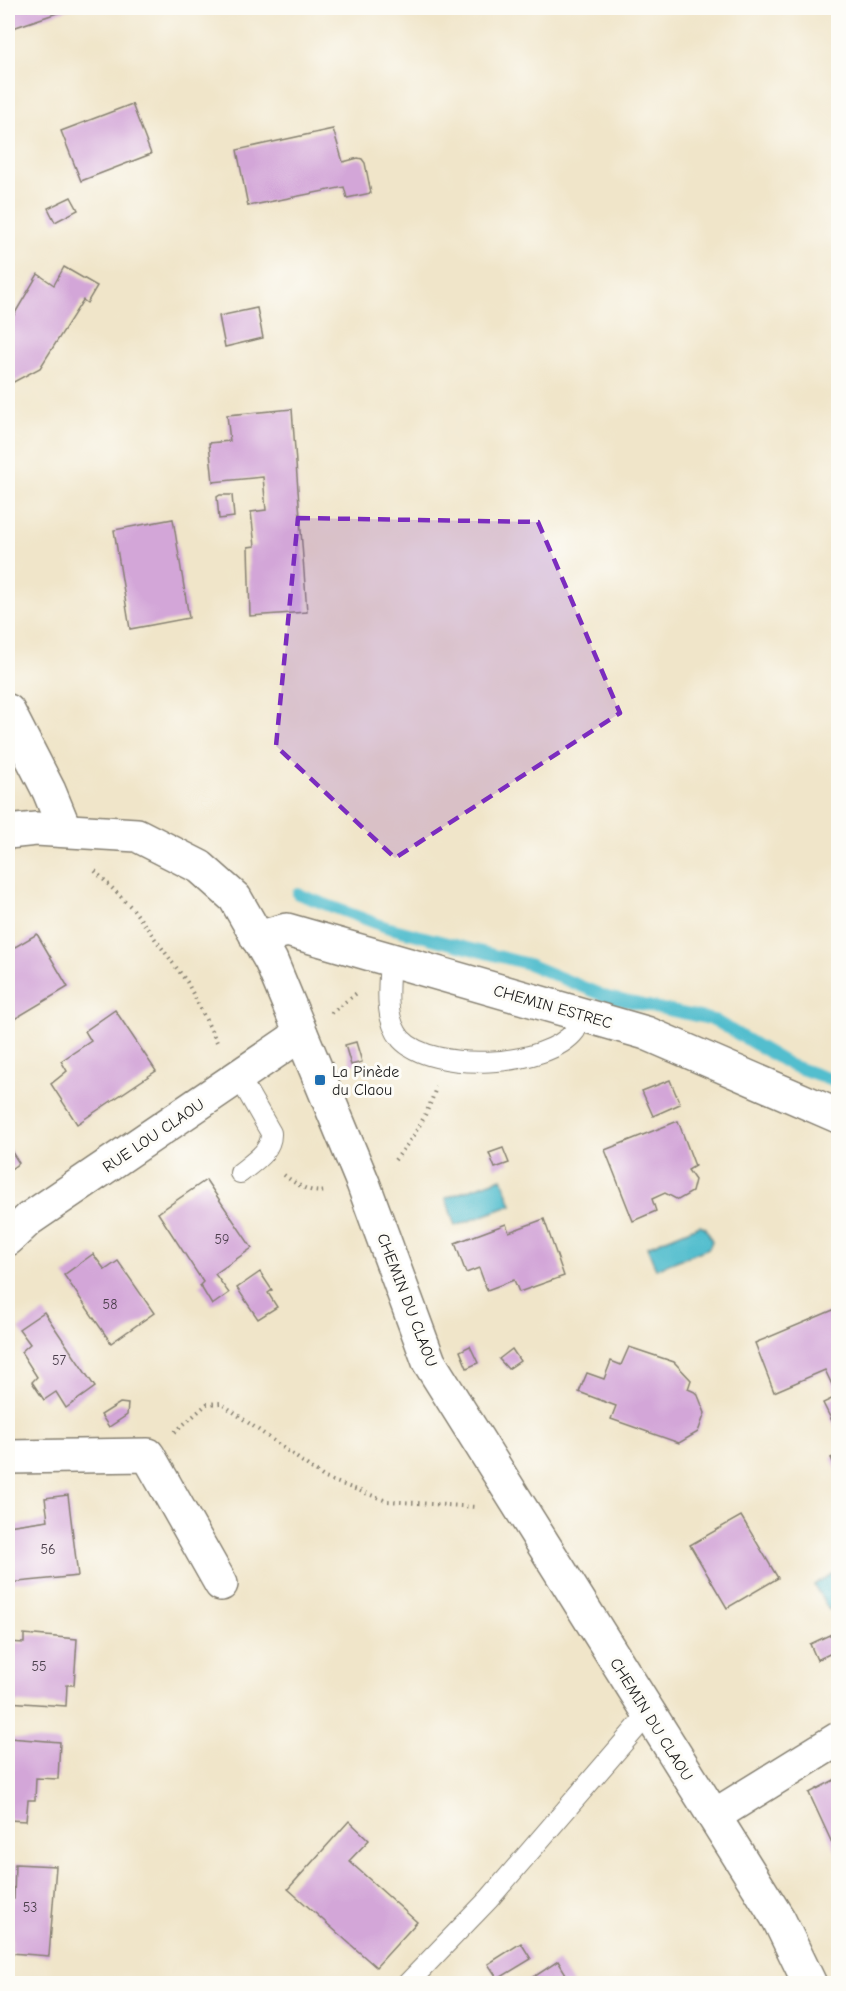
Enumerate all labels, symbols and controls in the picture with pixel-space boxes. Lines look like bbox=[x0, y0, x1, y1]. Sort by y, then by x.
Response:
street label: CHEMIN ESTREC bbox=[491, 981, 614, 1033]
place label: La Pinède du Claou bbox=[332, 1063, 399, 1099]
marker: La Pinède du Claou bbox=[313, 1073, 327, 1087]
street label: RUE LOU CLAOU bbox=[100, 1095, 208, 1176]
house number: 59 bbox=[214, 1231, 230, 1248]
street label: CHEMIN DU CLAOU bbox=[373, 1231, 441, 1370]
house number: 58 bbox=[103, 1296, 117, 1313]
house number: 57 bbox=[52, 1352, 66, 1369]
house number: 56 bbox=[40, 1541, 56, 1558]
street label: CHEMIN DU CLAOU bbox=[606, 1655, 696, 1784]
house number: 55 bbox=[31, 1658, 47, 1675]
house number: 53 bbox=[23, 1899, 37, 1916]

